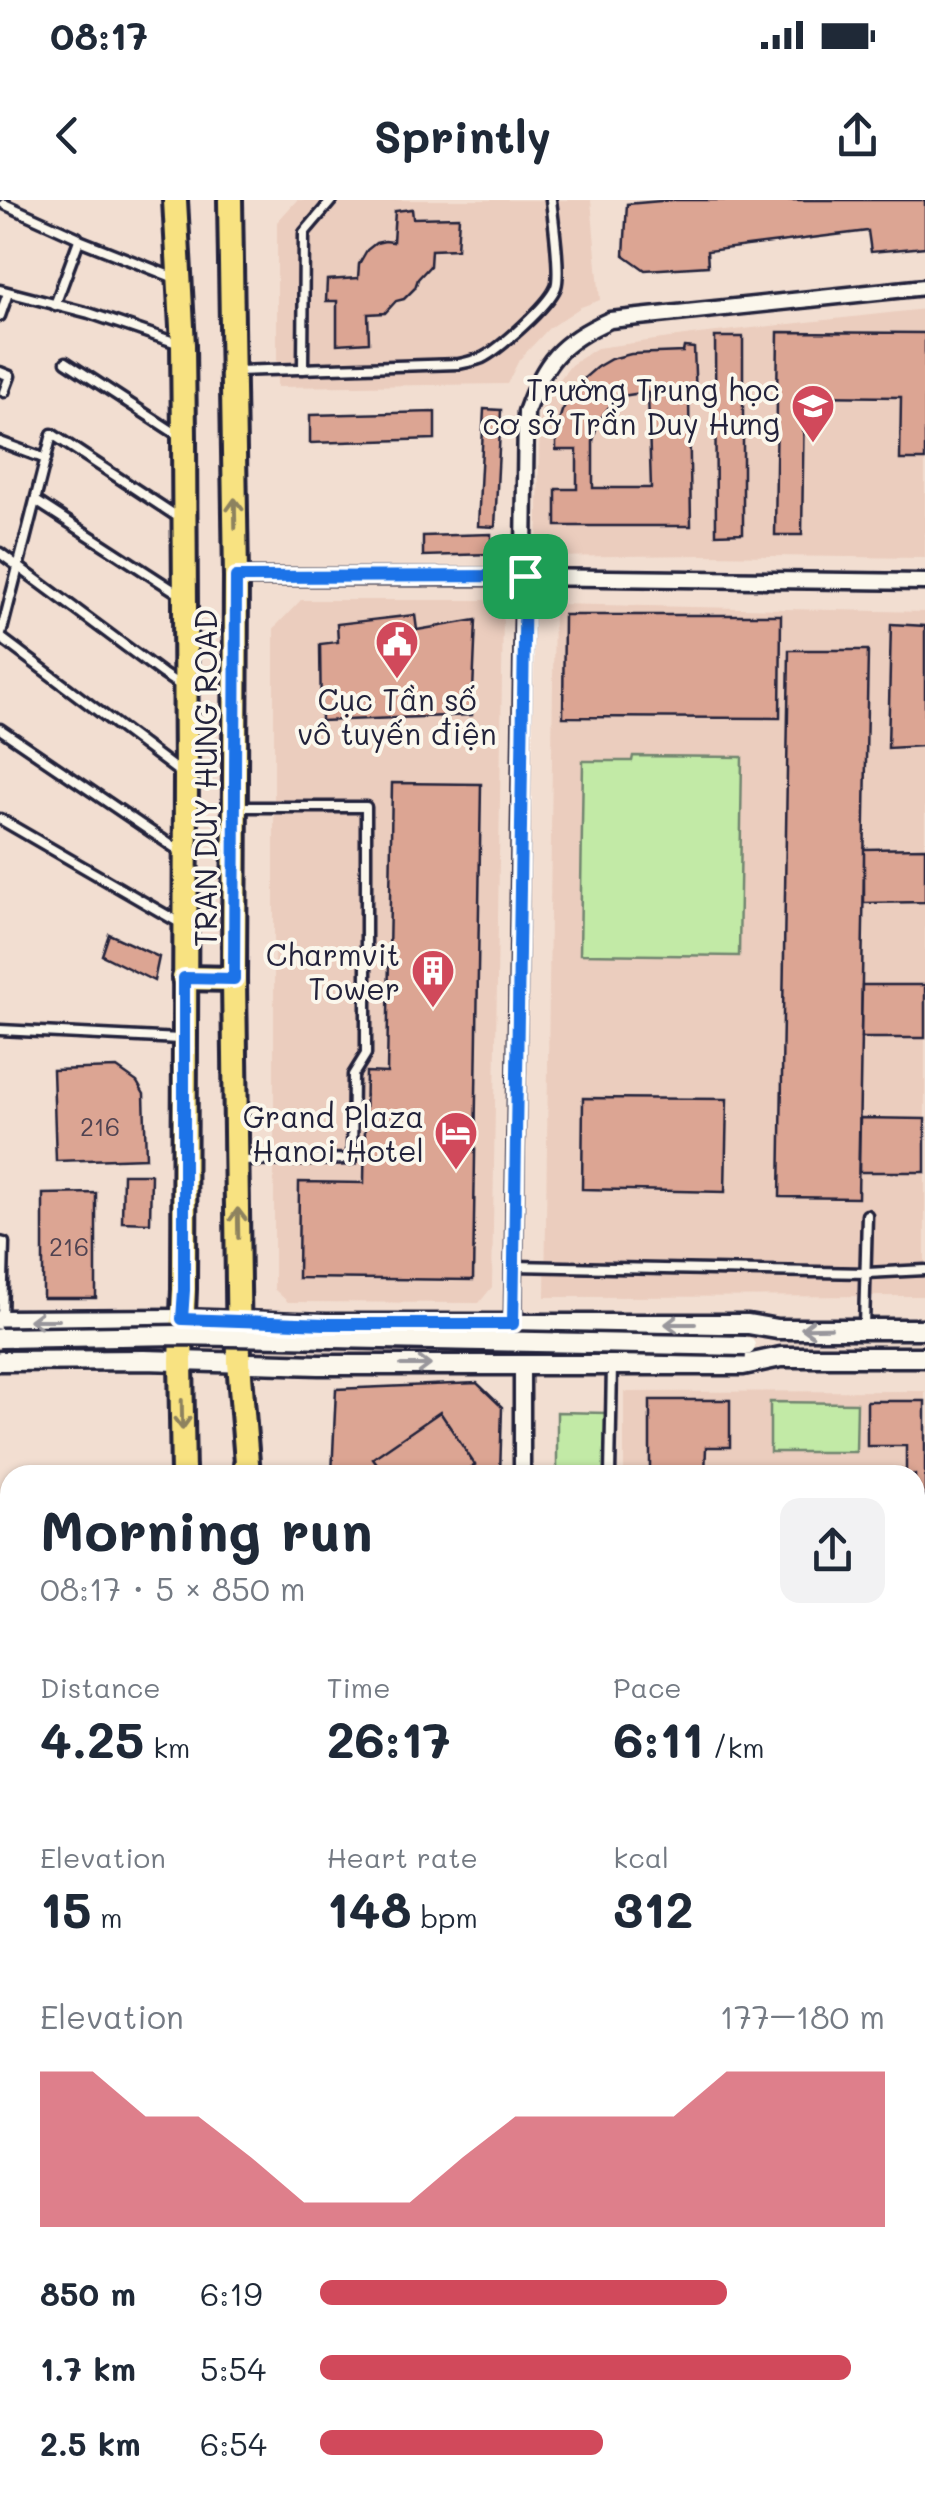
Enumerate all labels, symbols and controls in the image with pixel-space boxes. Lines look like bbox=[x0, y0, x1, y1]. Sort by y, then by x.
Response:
text: 08:17 bbox=[50, 10, 148, 60]
text: Sprintly bbox=[374, 106, 551, 164]
icon: back bbox=[40, 108, 95, 163]
icon: share bbox=[830, 108, 885, 163]
place label: Trường Trung học cơ sở Trần Duy Hưng bbox=[482, 369, 780, 443]
school or university icon: Trường Trung học cơ sở Trần Duy Hưng bbox=[790, 383, 836, 444]
one-way arrow bbox=[225, 497, 244, 529]
pin bbox=[483, 534, 568, 619]
icon: arrive bbox=[498, 549, 553, 604]
street label: TRAN DUY HUNG ROAD bbox=[185, 609, 225, 947]
public building icon: Cục Tần số vô tuyến điện bbox=[374, 619, 420, 680]
place label: Cục Tần số vô tuyến điện bbox=[297, 679, 497, 753]
place label: Charmvit Tower bbox=[266, 934, 400, 1008]
building icon: Charmvit Tower bbox=[410, 948, 456, 1009]
place label: Grand Plaza Hanoi Hotel bbox=[243, 1096, 424, 1170]
house number: 216 bbox=[80, 1110, 120, 1142]
hotel icon: Grand Plaza Hanoi Hotel bbox=[433, 1110, 479, 1171]
one-way arrow bbox=[228, 1207, 248, 1240]
house number: 216 bbox=[49, 1230, 89, 1262]
one-way arrow bbox=[28, 1310, 60, 1330]
one-way arrow bbox=[665, 1314, 698, 1334]
one-way arrow bbox=[800, 1319, 832, 1338]
one-way arrow bbox=[400, 1356, 432, 1374]
one-way arrow bbox=[173, 1399, 192, 1431]
text: Morning run bbox=[40, 1493, 373, 1565]
button: share bbox=[780, 1498, 885, 1603]
text: 08:17 · 5 × 850 m bbox=[40, 1567, 305, 1609]
text: Distance bbox=[40, 1669, 161, 1705]
text: Time bbox=[327, 1669, 390, 1705]
text: Pace bbox=[613, 1669, 682, 1705]
text: 4.25 bbox=[40, 1705, 144, 1771]
text: 26:17 bbox=[327, 1705, 451, 1771]
text: 6:11 bbox=[613, 1705, 704, 1771]
text: km bbox=[144, 1729, 190, 1765]
text: /km bbox=[704, 1729, 765, 1765]
text: Elevation bbox=[40, 1839, 166, 1875]
text: Heart rate bbox=[327, 1839, 478, 1875]
text: kcal bbox=[613, 1839, 669, 1875]
text: 15 bbox=[40, 1875, 91, 1941]
text: 148 bbox=[327, 1875, 412, 1941]
text: 312 bbox=[613, 1875, 693, 1941]
text: m bbox=[91, 1899, 123, 1935]
text: bpm bbox=[412, 1899, 478, 1935]
text: Elevation bbox=[40, 1995, 184, 2037]
text: 177–180 m bbox=[720, 1995, 885, 2037]
text: 850 m bbox=[40, 2272, 136, 2314]
text: 6:19 bbox=[200, 2272, 262, 2314]
text: 1.7 km bbox=[40, 2347, 136, 2389]
text: 5:54 bbox=[200, 2347, 266, 2389]
text: 2.5 km bbox=[40, 2422, 141, 2464]
text: 6:54 bbox=[200, 2422, 267, 2464]

